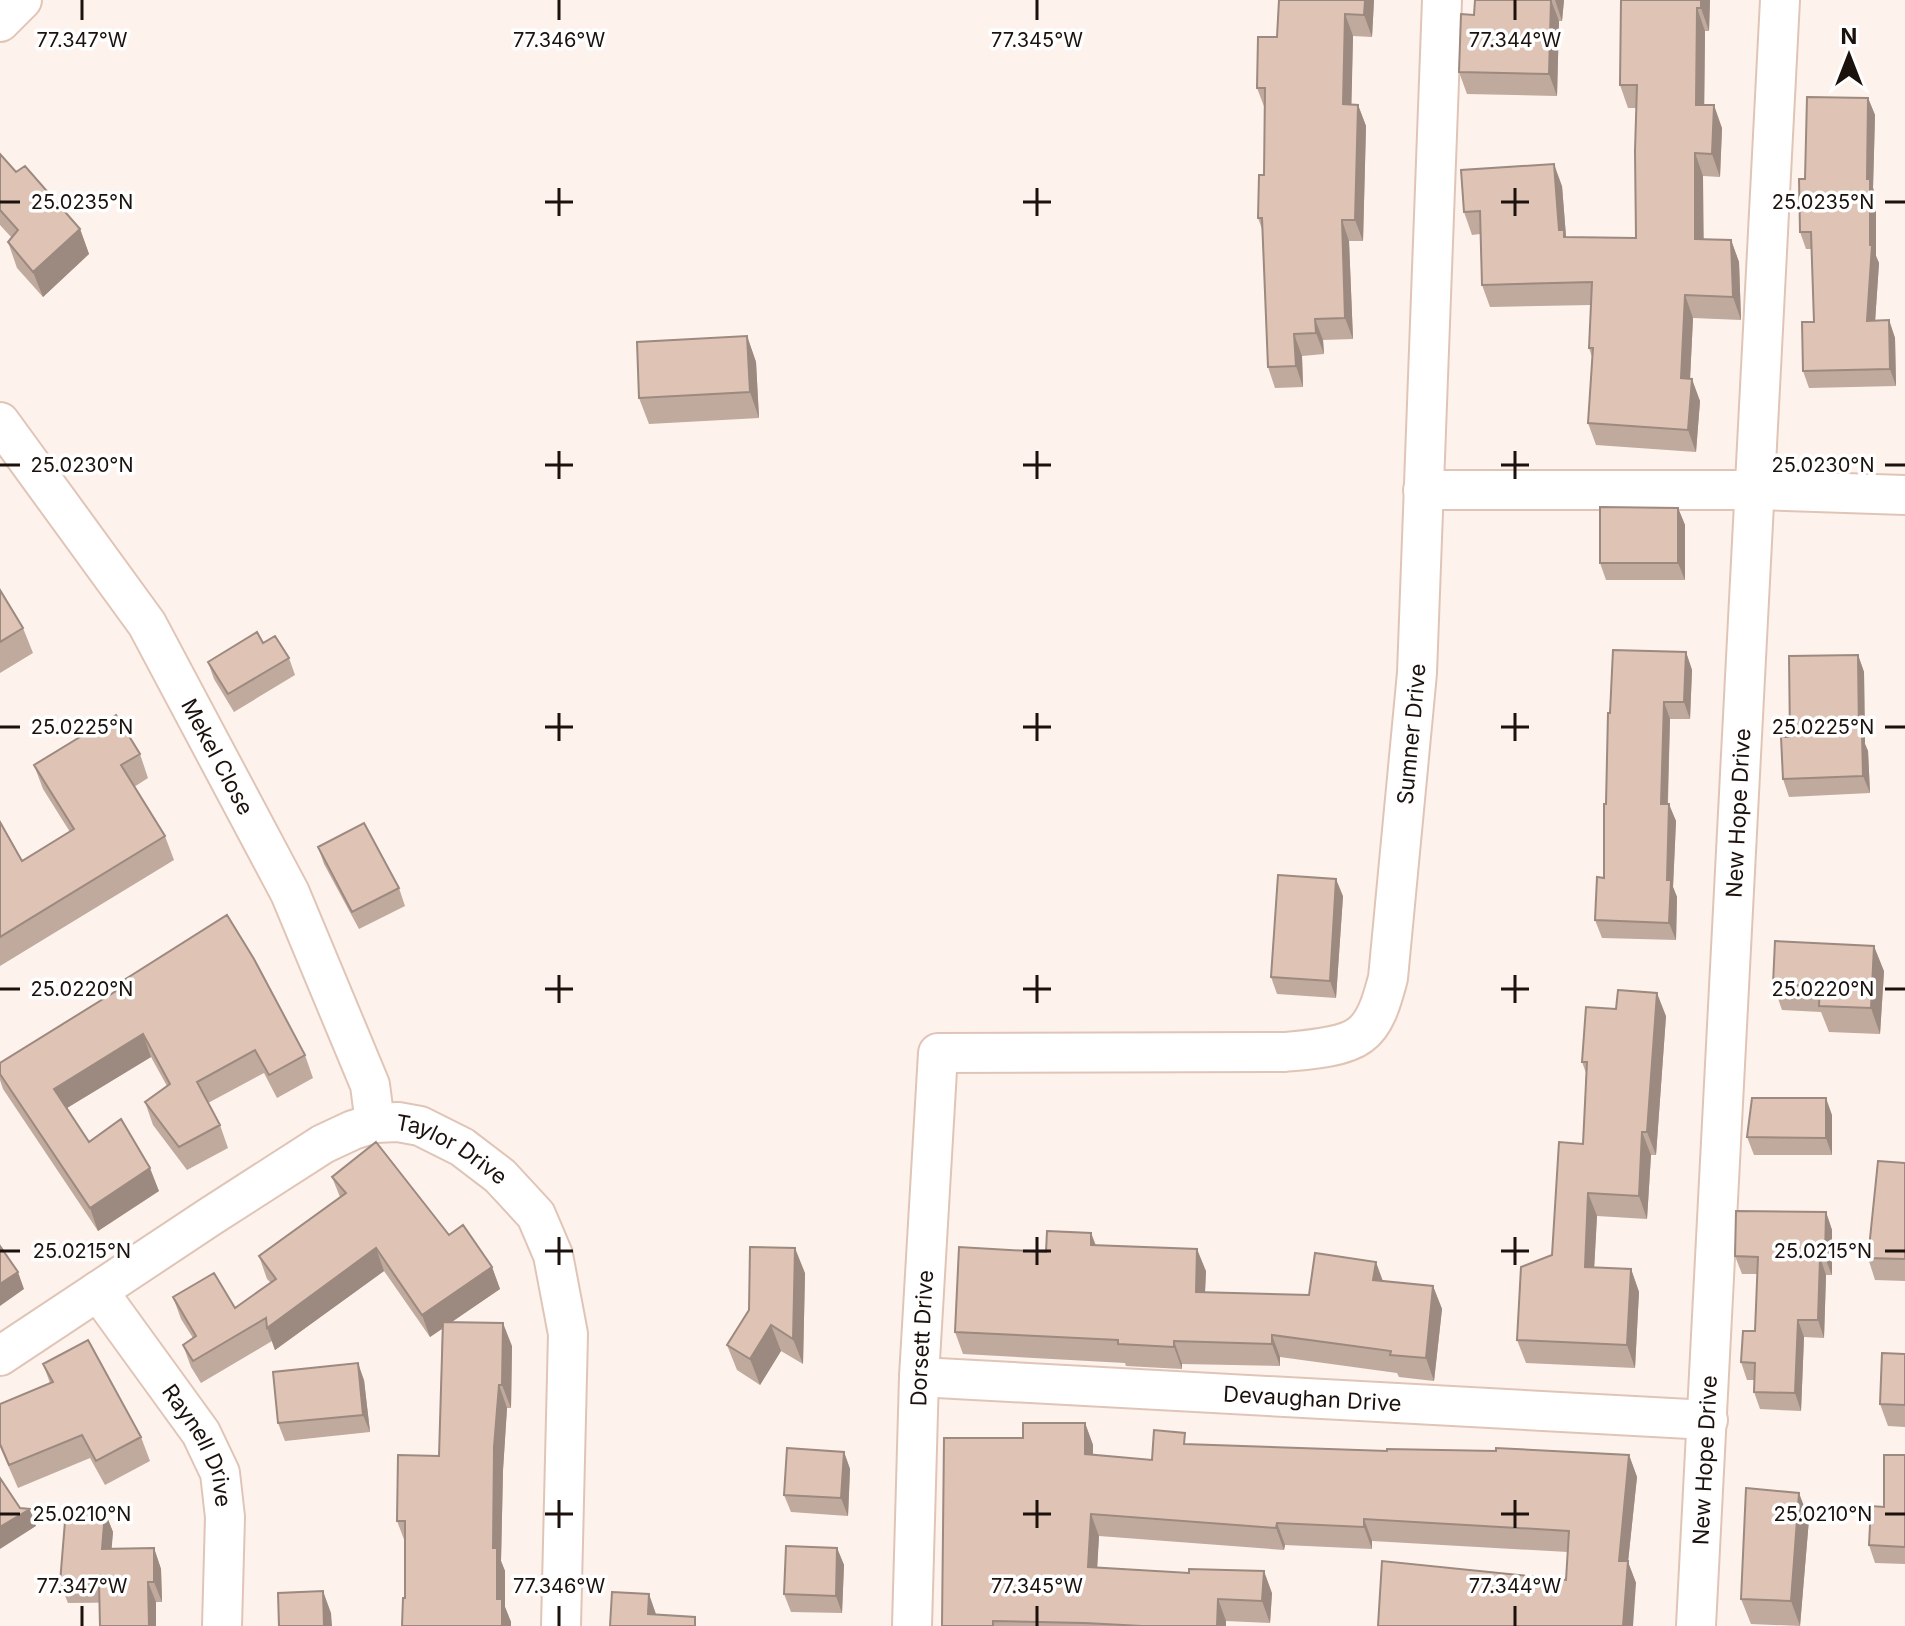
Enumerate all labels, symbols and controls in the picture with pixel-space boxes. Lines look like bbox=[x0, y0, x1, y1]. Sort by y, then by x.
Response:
north arrow bbox=[1809, 16, 1889, 96]
text: N bbox=[1841, 23, 1857, 49]
text: 77.347°W bbox=[36, 28, 128, 52]
text: 77.346°W bbox=[513, 28, 605, 52]
text: 77.345°W bbox=[991, 28, 1083, 52]
text: 77.344°W bbox=[1469, 28, 1561, 52]
text: 25.0235°N bbox=[31, 190, 133, 214]
text: 25.0235°N bbox=[1772, 190, 1874, 214]
text: 25.0230°N bbox=[30, 453, 134, 477]
text: 25.0230°N bbox=[1771, 453, 1875, 477]
street label: Sumner Drive bbox=[1392, 663, 1430, 806]
street label: Mekel Close bbox=[176, 694, 259, 819]
text: 25.0225°N bbox=[31, 715, 133, 739]
text: 25.0225°N bbox=[1772, 715, 1874, 739]
street label: New Hope Drive bbox=[1721, 728, 1755, 899]
text: 25.0220°N bbox=[31, 977, 133, 1001]
text: 25.0220°N bbox=[1772, 977, 1874, 1001]
street label: Taylor Drive bbox=[394, 1109, 512, 1190]
text: 25.0215°N bbox=[33, 1239, 131, 1263]
text: 25.0215°N bbox=[1774, 1239, 1872, 1263]
street label: Dorsett Drive bbox=[905, 1269, 938, 1407]
street label: New Hope Drive bbox=[1687, 1375, 1722, 1546]
street label: Raynell Drive bbox=[157, 1379, 237, 1508]
street label: Devaughan Drive bbox=[1223, 1381, 1402, 1416]
text: 25.0210°N bbox=[33, 1502, 131, 1526]
text: 25.0210°N bbox=[1774, 1502, 1872, 1526]
text: 77.347°W bbox=[36, 1574, 128, 1598]
text: 77.346°W bbox=[513, 1574, 605, 1598]
text: 77.345°W bbox=[991, 1574, 1083, 1598]
text: 77.344°W bbox=[1469, 1574, 1561, 1598]

